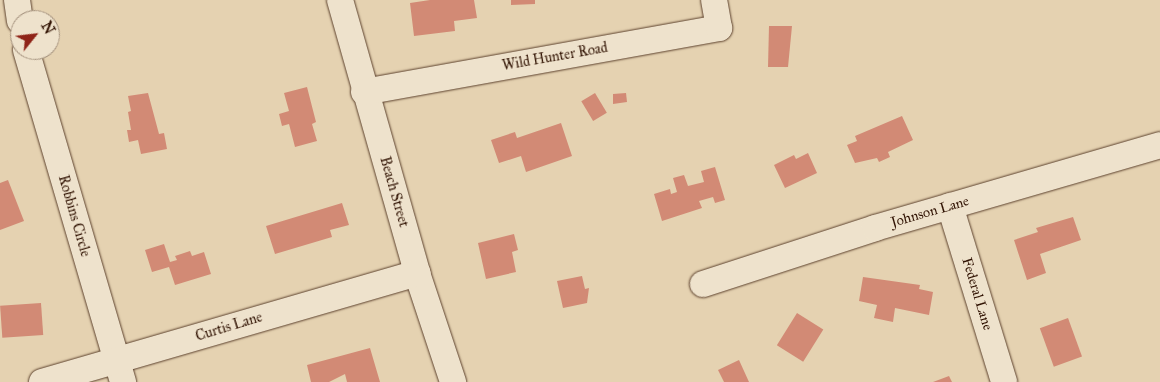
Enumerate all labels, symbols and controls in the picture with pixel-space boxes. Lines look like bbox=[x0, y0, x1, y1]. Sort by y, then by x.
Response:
north arrow bbox=[10, 10, 60, 60]
text: N bbox=[37, 19, 58, 37]
street label: Wild Hunter Road bbox=[501, 39, 609, 75]
street label: Beach Street bbox=[376, 155, 412, 229]
street label: Robbins Circle bbox=[54, 173, 94, 259]
street label: Johnson Lane bbox=[889, 193, 971, 231]
street label: Federal Lane bbox=[958, 256, 996, 332]
street label: Curtis Lane bbox=[194, 309, 264, 345]

